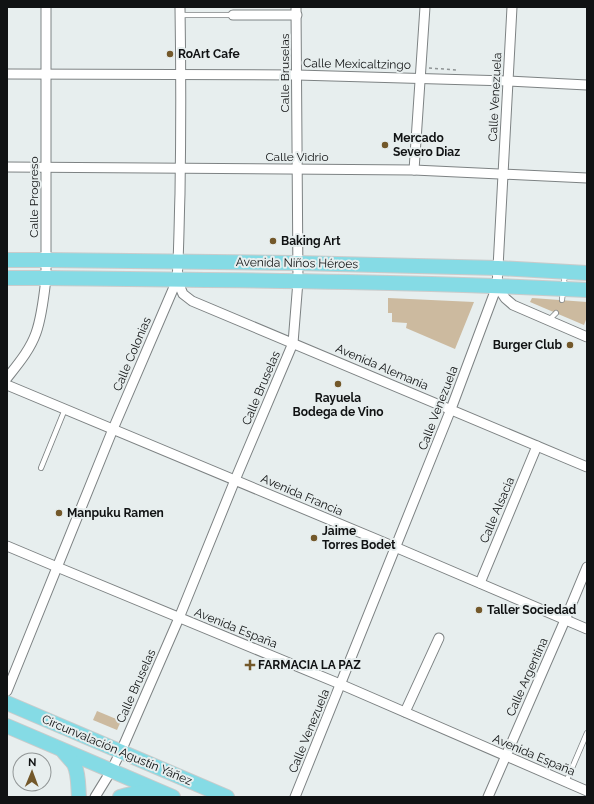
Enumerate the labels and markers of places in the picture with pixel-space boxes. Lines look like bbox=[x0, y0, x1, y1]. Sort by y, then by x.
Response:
place label: RoArt Cafe bbox=[178, 47, 240, 61]
marker: RoArt Cafe bbox=[165, 49, 175, 59]
place label: Mercado Severo Diaz bbox=[393, 131, 460, 159]
marker: Mercado Severo Diaz bbox=[380, 140, 390, 150]
place label: Baking Art bbox=[281, 234, 341, 248]
marker: Baking Art bbox=[268, 236, 278, 246]
place label: Burger Club bbox=[493, 338, 562, 352]
marker: Burger Club bbox=[565, 340, 575, 350]
marker: Rayuela Bodega de Vino bbox=[333, 379, 343, 389]
place label: Rayuela Bodega de Vino bbox=[293, 391, 383, 419]
place label: Manpuku Ramen bbox=[67, 506, 164, 520]
marker: Manpuku Ramen bbox=[54, 508, 64, 518]
place label: Jaime Torres Bodet bbox=[322, 524, 396, 552]
marker: Jaime Torres Bodet bbox=[309, 533, 319, 543]
place label: Taller Sociedad bbox=[487, 603, 577, 617]
marker: Taller Sociedad bbox=[474, 605, 484, 615]
place label: FARMACIA LA PAZ bbox=[258, 658, 361, 672]
marker: FARMACIA LA PAZ bbox=[245, 660, 255, 670]

